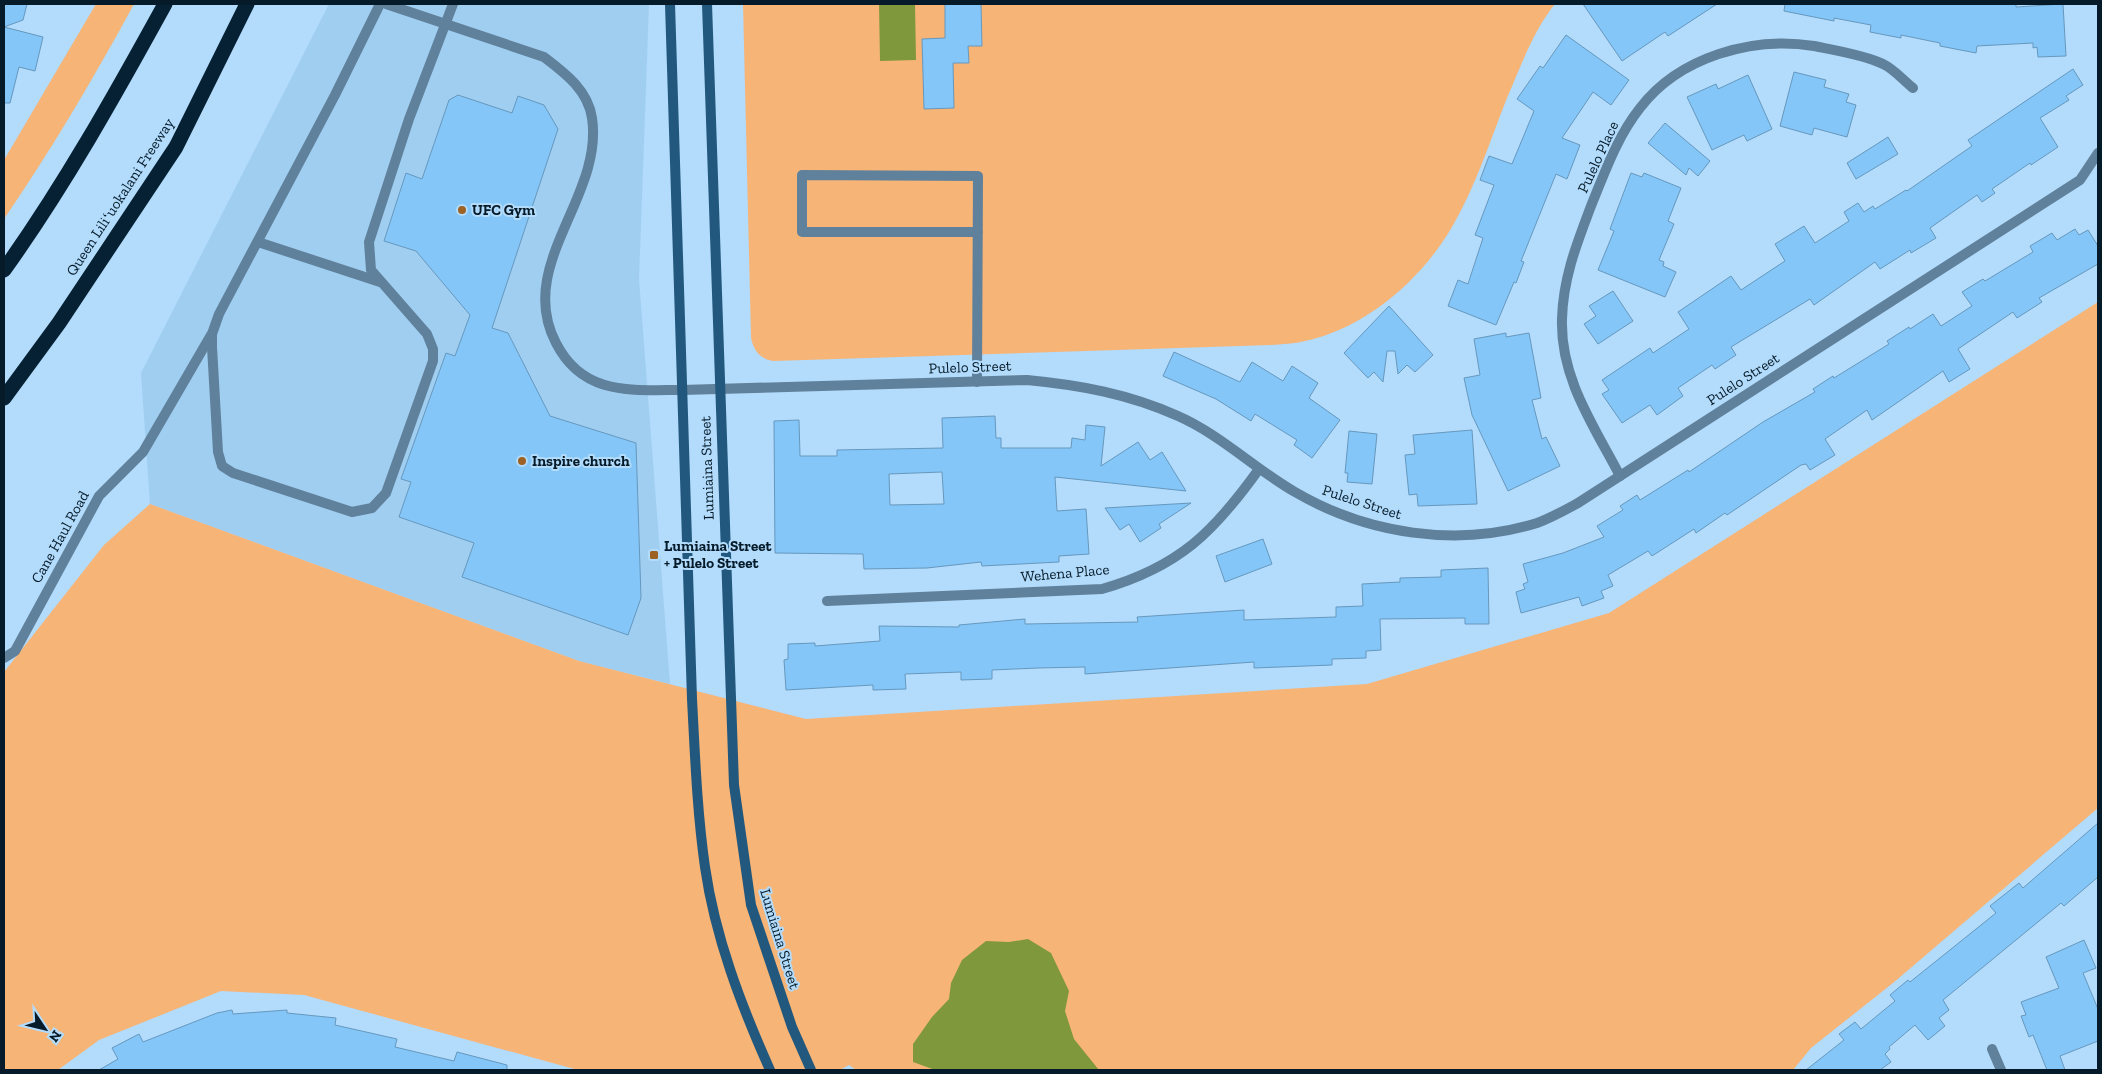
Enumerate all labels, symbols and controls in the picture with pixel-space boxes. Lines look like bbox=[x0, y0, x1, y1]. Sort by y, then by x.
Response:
street label: Queen Liliʻuokalani Freeway bbox=[62, 114, 178, 279]
street label: Pulelo Place bbox=[1574, 118, 1622, 196]
place label: UFC Gym bbox=[472, 201, 535, 219]
marker: UFC Gym bbox=[456, 204, 468, 216]
street label: Pulelo Street bbox=[1703, 349, 1783, 409]
street label: Pulelo Street bbox=[928, 357, 1012, 377]
street label: Lumiaina Street bbox=[696, 415, 718, 520]
place label: Inspire church bbox=[532, 452, 630, 470]
marker: Inspire church bbox=[516, 455, 528, 467]
street label: Pulelo Street bbox=[1320, 481, 1405, 523]
street label: Cane Haul Road bbox=[27, 487, 93, 586]
place label: Lumiaina Street + Pulelo Street bbox=[664, 537, 772, 572]
marker: Lumiaina Street + Pulelo Street bbox=[648, 549, 660, 561]
street label: Wehena Place bbox=[1020, 560, 1110, 586]
street label: Lumiaina Street bbox=[756, 887, 804, 992]
north arrow bbox=[20, 1004, 70, 1054]
text: N bbox=[45, 1027, 65, 1046]

